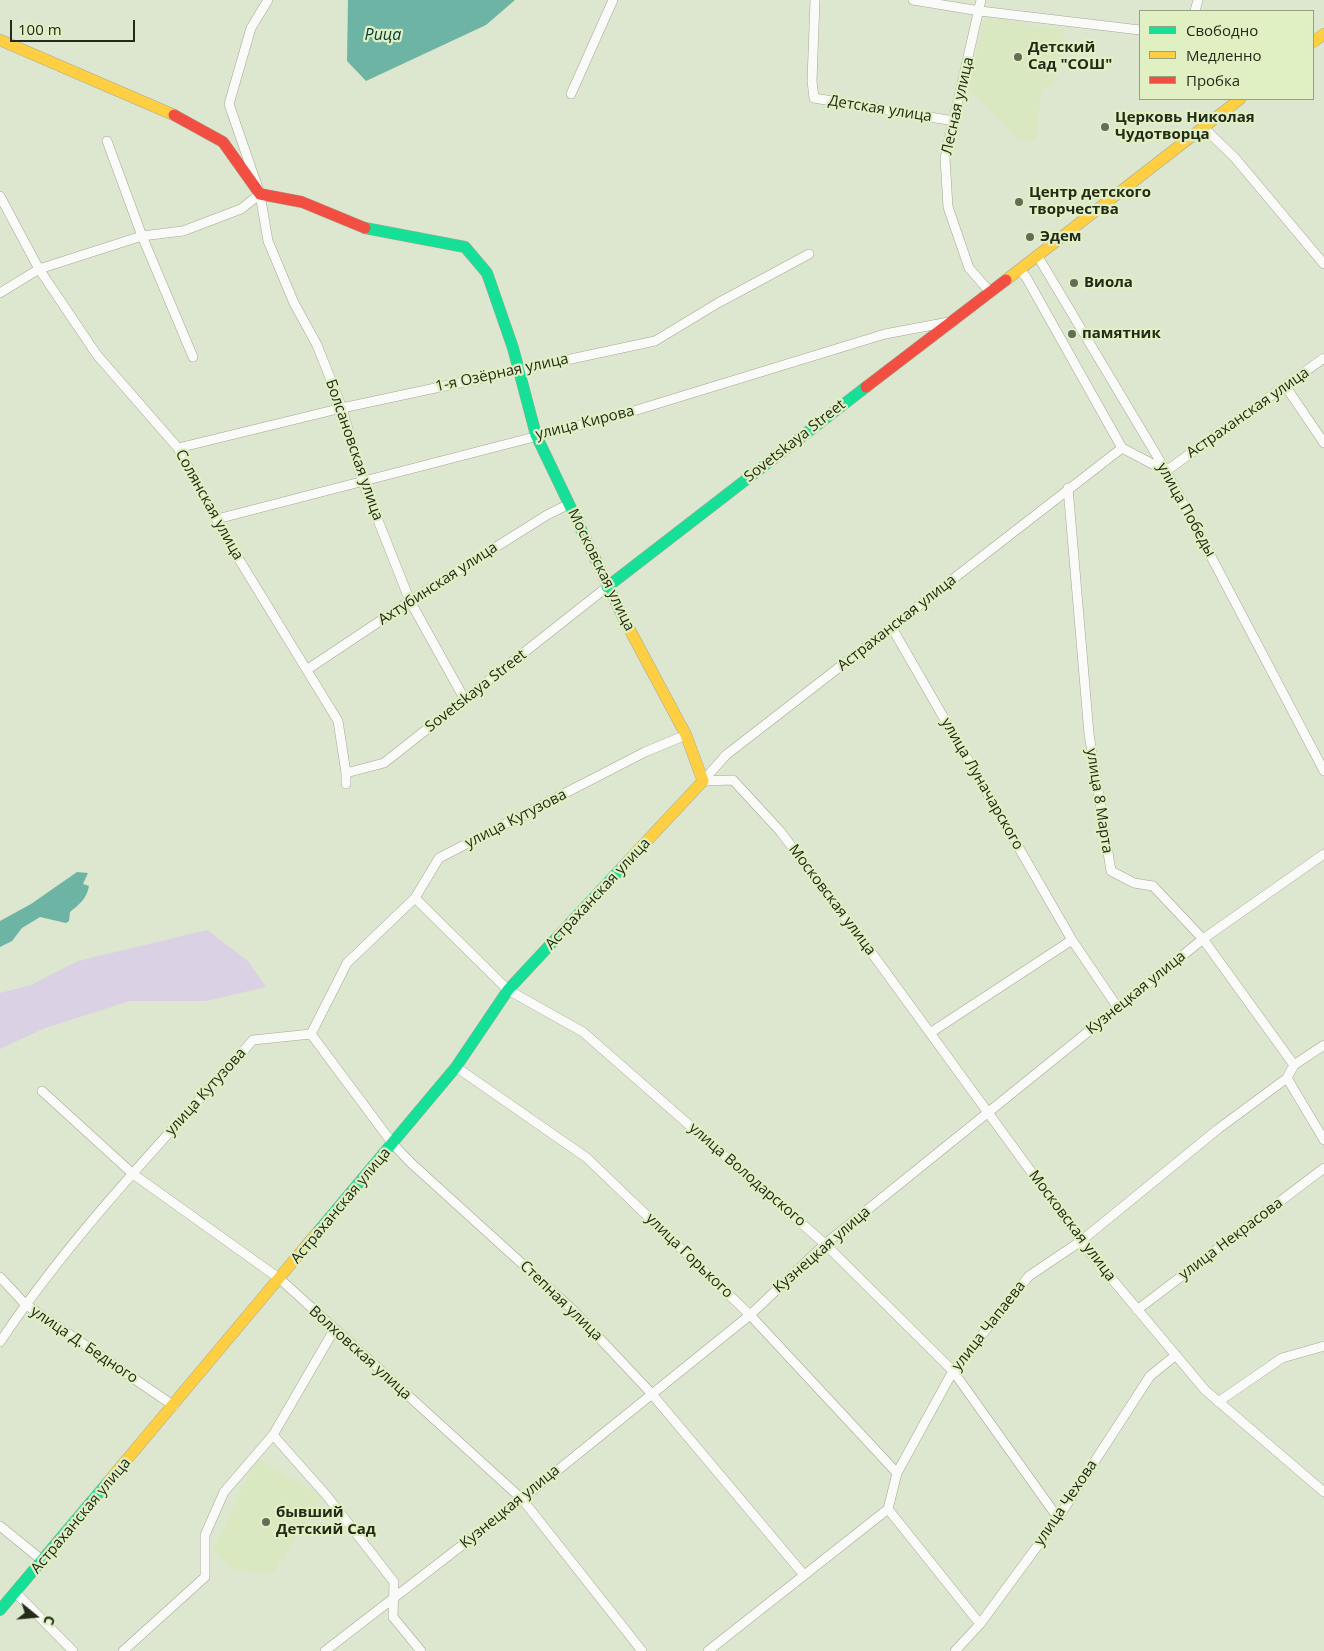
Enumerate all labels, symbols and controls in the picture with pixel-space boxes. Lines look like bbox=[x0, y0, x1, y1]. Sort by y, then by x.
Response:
scale bar bbox=[12, 10, 138, 42]
legend bbox=[1139, 10, 1314, 100]
text: 100 m bbox=[18, 19, 62, 39]
text: Свободно bbox=[1186, 20, 1258, 40]
water label: Рица bbox=[365, 25, 401, 45]
place label: Детский Сад "СОШ" bbox=[1028, 39, 1112, 74]
text: Медленно bbox=[1186, 45, 1262, 65]
marker: Детский Сад "СОШ" bbox=[1012, 51, 1024, 63]
street label: Лесная улица bbox=[938, 55, 978, 157]
text: Пробка bbox=[1186, 70, 1240, 90]
street label: Детская улица bbox=[827, 92, 933, 126]
place label: Церковь Николая Чудотворца bbox=[1115, 109, 1255, 144]
marker: Церковь Николая Чудотворца bbox=[1099, 121, 1111, 133]
place label: Центр детского творчества bbox=[1029, 184, 1151, 219]
marker: Центр детского творчества bbox=[1013, 196, 1025, 208]
place label: Эдем bbox=[1040, 228, 1081, 246]
marker: Эдем bbox=[1024, 231, 1036, 243]
place label: Виола bbox=[1084, 274, 1133, 292]
marker: Виола bbox=[1068, 277, 1080, 289]
place label: памятник bbox=[1082, 325, 1161, 343]
marker: памятник bbox=[1066, 328, 1078, 340]
street label: 1-я Озёрная улица bbox=[434, 350, 570, 396]
street label: Астраханская улица bbox=[1183, 364, 1313, 462]
street label: Болсановская улица bbox=[321, 377, 387, 523]
street label: Sovetskaya Street bbox=[741, 396, 849, 486]
street label: улица Кирова bbox=[534, 402, 636, 444]
street label: Солянская улица bbox=[171, 447, 247, 563]
street label: улица Победы bbox=[1153, 460, 1219, 560]
street label: Московская улица bbox=[564, 506, 638, 634]
street label: Ахтубинская улица bbox=[375, 539, 501, 629]
street label: Астраханская улица bbox=[834, 571, 960, 675]
street label: Sovetskaya Street bbox=[422, 646, 530, 736]
street label: улица Луначарского bbox=[937, 715, 1027, 853]
street label: улица 8 Марта bbox=[1082, 747, 1116, 855]
street label: улица Кутузова bbox=[462, 786, 570, 852]
street label: Астраханская улица bbox=[542, 835, 654, 953]
street label: Московская улица bbox=[785, 841, 879, 959]
street label: Кузнецкая улица bbox=[1083, 947, 1189, 1039]
street label: улица Кутузова bbox=[162, 1044, 250, 1140]
street label: улица Володарского bbox=[685, 1119, 809, 1231]
street label: Астраханская улица bbox=[287, 1144, 395, 1268]
street label: Московская улица bbox=[1025, 1167, 1119, 1285]
street label: улица Некрасова bbox=[1176, 1194, 1286, 1284]
street label: Кузнецкая улица bbox=[770, 1203, 874, 1297]
street label: улица Горького bbox=[642, 1210, 736, 1302]
street label: Степная улица bbox=[516, 1257, 606, 1345]
street label: улица Чапаева bbox=[948, 1278, 1030, 1374]
street label: улица Д. Бедного bbox=[27, 1302, 141, 1388]
street label: Волховская улица bbox=[305, 1302, 415, 1404]
street label: Астраханская улица bbox=[27, 1454, 135, 1578]
street label: улица Чехова bbox=[1031, 1457, 1101, 1549]
street label: Кузнецкая улица bbox=[457, 1461, 563, 1553]
place label: бывший Детский Сад bbox=[276, 1504, 376, 1539]
marker: бывший Детский Сад bbox=[260, 1516, 272, 1528]
north arrow bbox=[10, 1591, 60, 1641]
text: С bbox=[39, 1613, 60, 1628]

